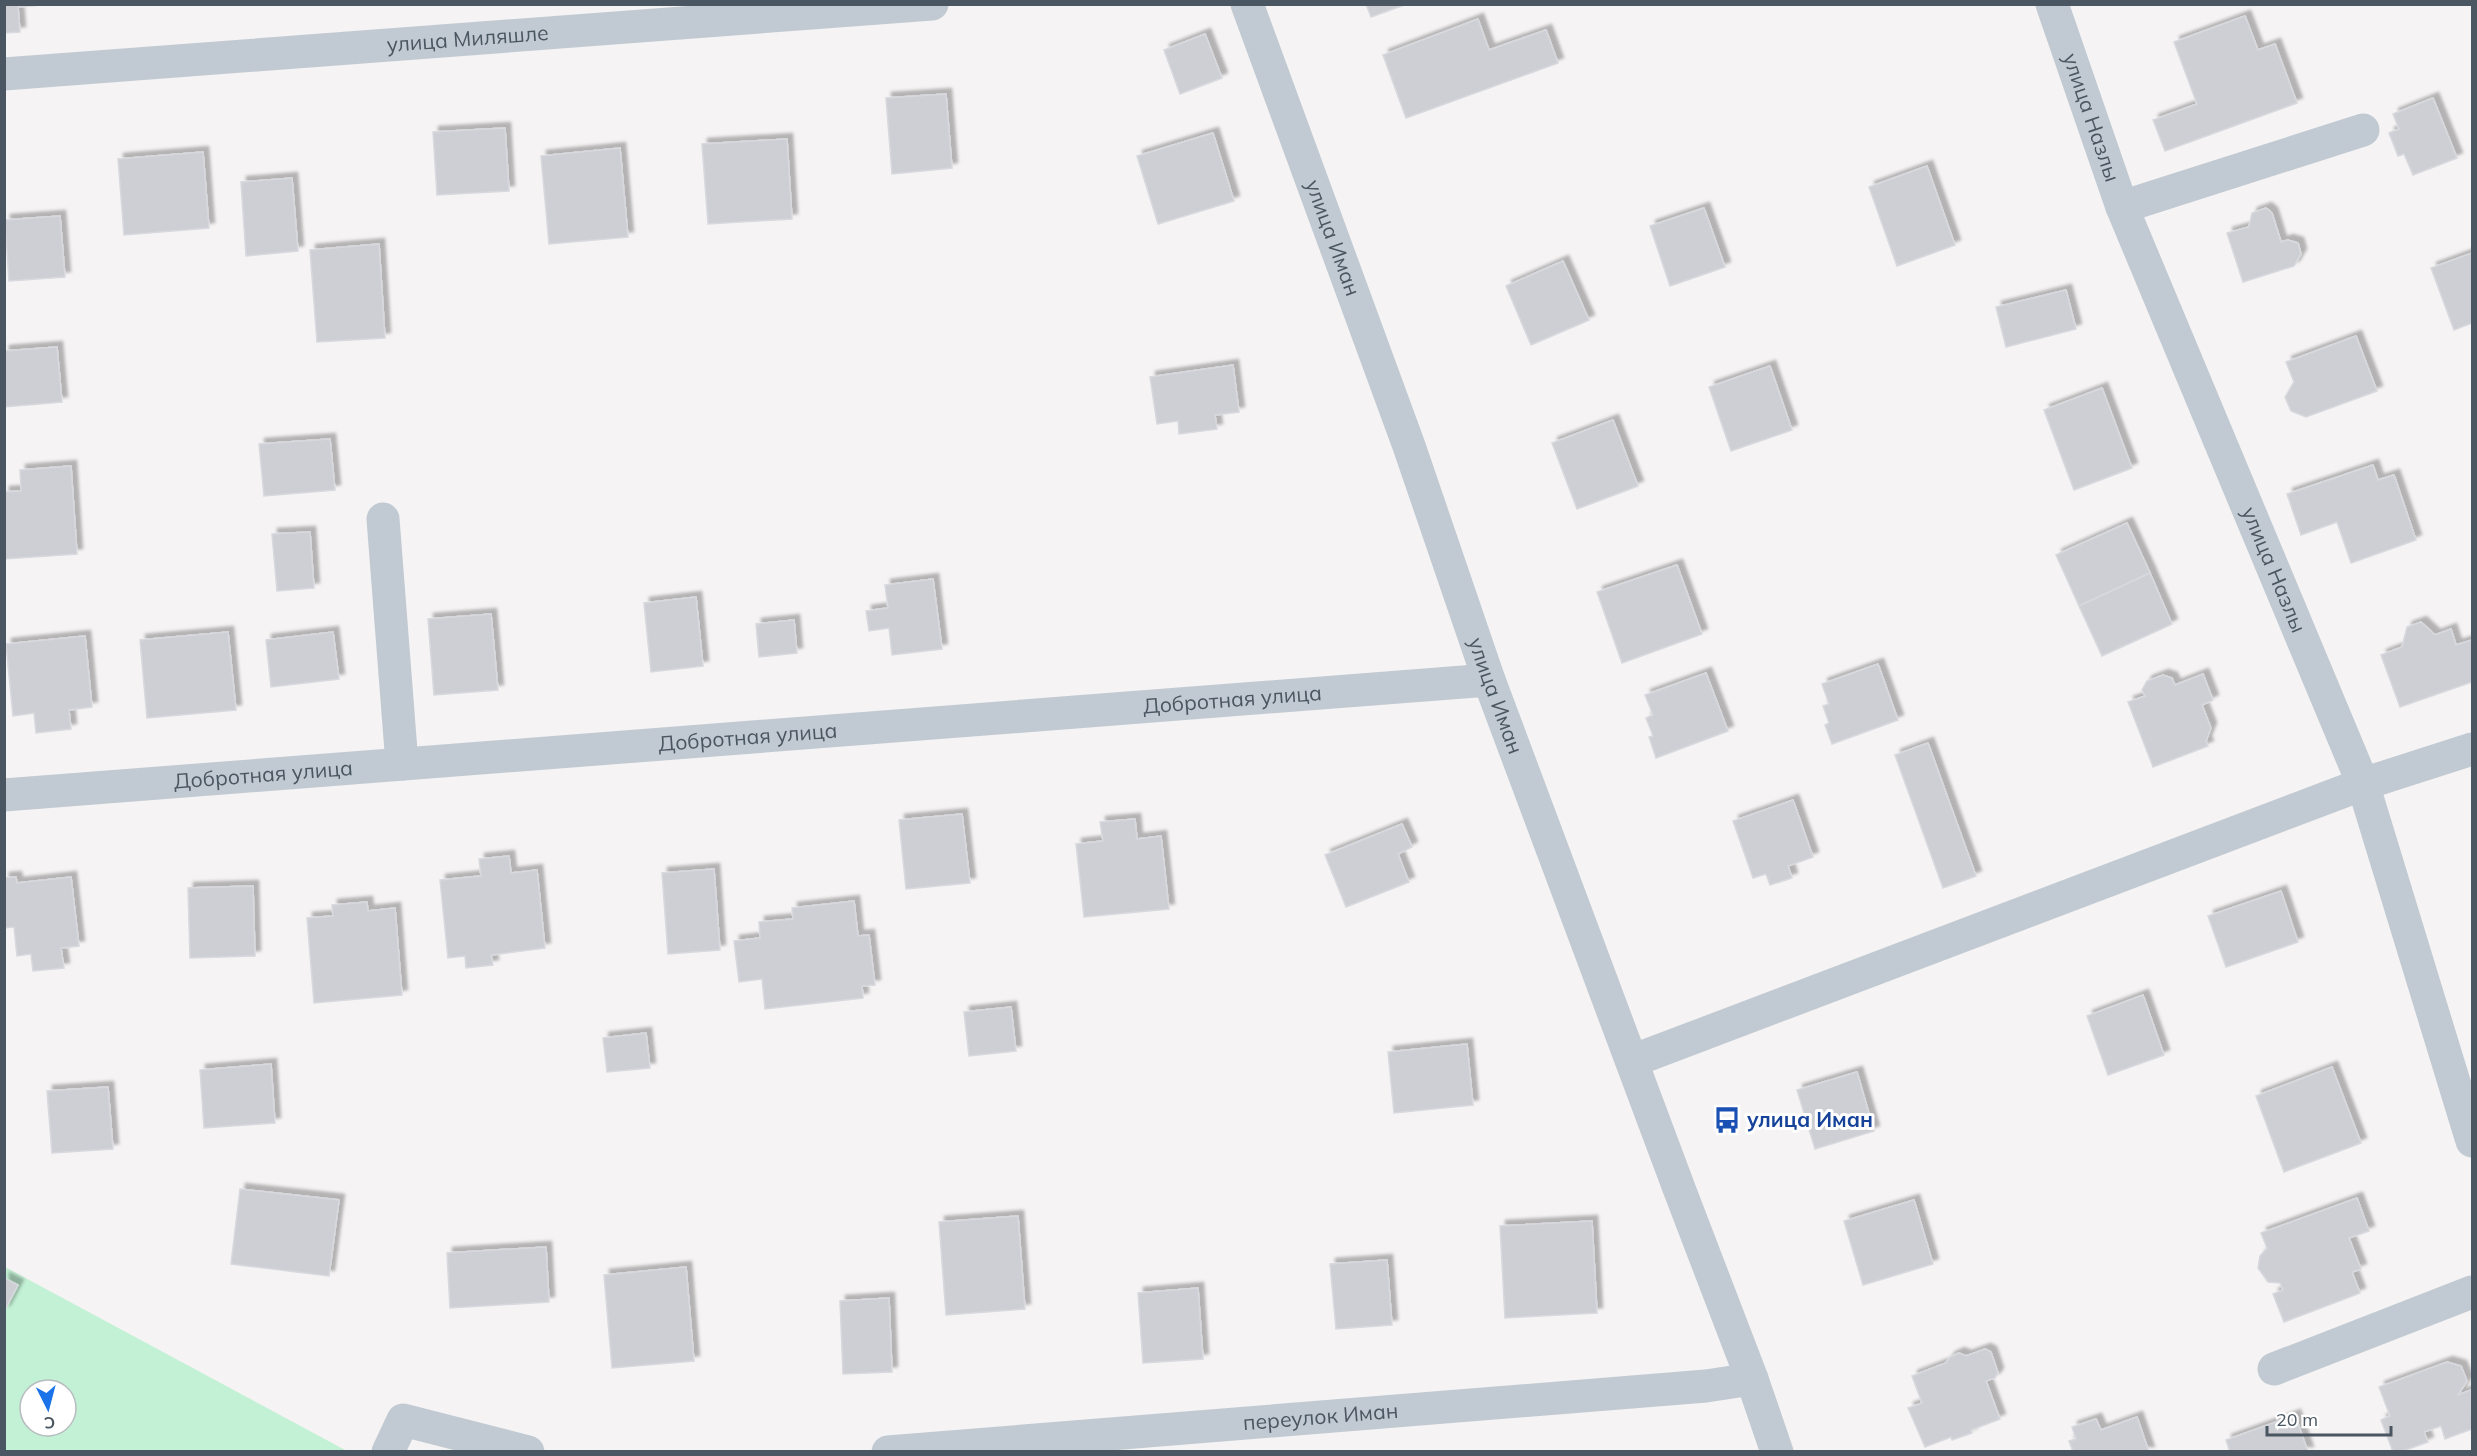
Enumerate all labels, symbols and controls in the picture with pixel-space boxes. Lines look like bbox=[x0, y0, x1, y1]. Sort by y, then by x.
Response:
street label: улица Миляшле bbox=[386, 19, 549, 57]
street label: улица Назлы bbox=[2058, 49, 2126, 185]
street label: улица Иман bbox=[1300, 176, 1367, 299]
street label: улица Назлы bbox=[2237, 503, 2312, 636]
street label: улица Иман bbox=[1463, 634, 1529, 757]
street label: Добротная улица bbox=[1142, 679, 1323, 719]
street label: Добротная улица bbox=[657, 717, 838, 756]
street label: Добротная улица bbox=[173, 754, 354, 794]
bus stop icon: улица Иман bbox=[1712, 1105, 1742, 1135]
place label: улица Иман bbox=[1747, 1106, 1873, 1132]
north arrow bbox=[18, 1378, 78, 1438]
street label: переулок Иман bbox=[1242, 1397, 1399, 1435]
scale bar bbox=[2267, 1399, 2392, 1437]
text: 20 m bbox=[2276, 1408, 2318, 1431]
text: С bbox=[43, 1412, 56, 1433]

